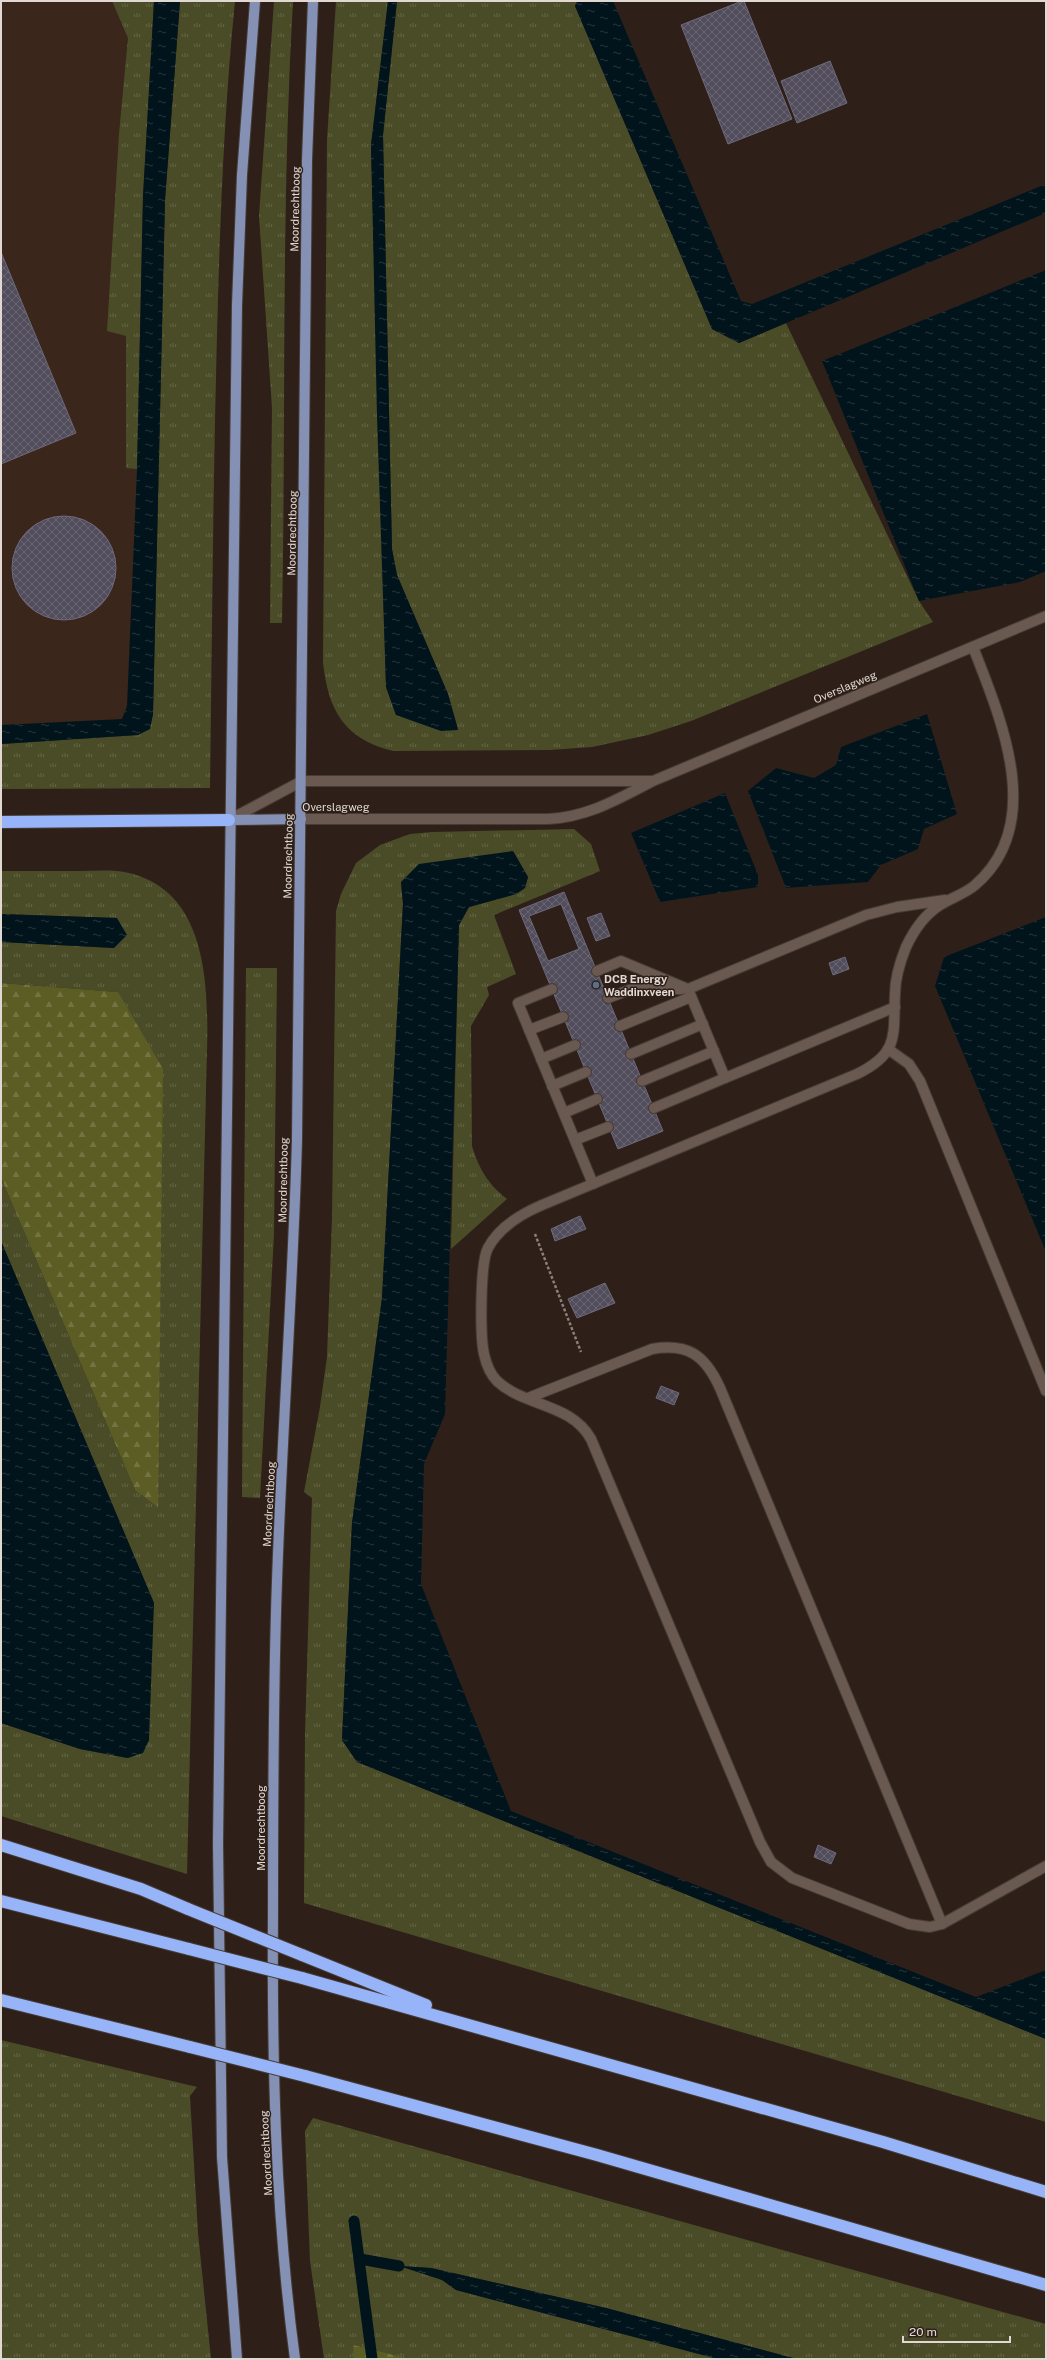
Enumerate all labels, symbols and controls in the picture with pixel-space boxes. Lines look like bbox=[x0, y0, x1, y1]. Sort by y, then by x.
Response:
street label: Moordrechtboog bbox=[288, 166, 302, 252]
street label: Moordrechtboog bbox=[285, 490, 299, 576]
street label: Overslagweg bbox=[812, 668, 878, 706]
street label: Overslagweg bbox=[302, 801, 370, 813]
street label: Moordrechtboog bbox=[281, 813, 295, 899]
place label: DCB Energy Waddinxveen bbox=[604, 973, 674, 998]
marker: DCB Energy Waddinxveen bbox=[591, 980, 601, 990]
street label: Moordrechtboog bbox=[276, 1137, 290, 1223]
street label: Moordrechtboog bbox=[261, 1461, 277, 1547]
street label: Moordrechtboog bbox=[255, 1785, 267, 1871]
street label: Moordrechtboog bbox=[258, 2110, 274, 2196]
scale bar bbox=[903, 2318, 1010, 2344]
text: 20 m bbox=[909, 2325, 937, 2339]

